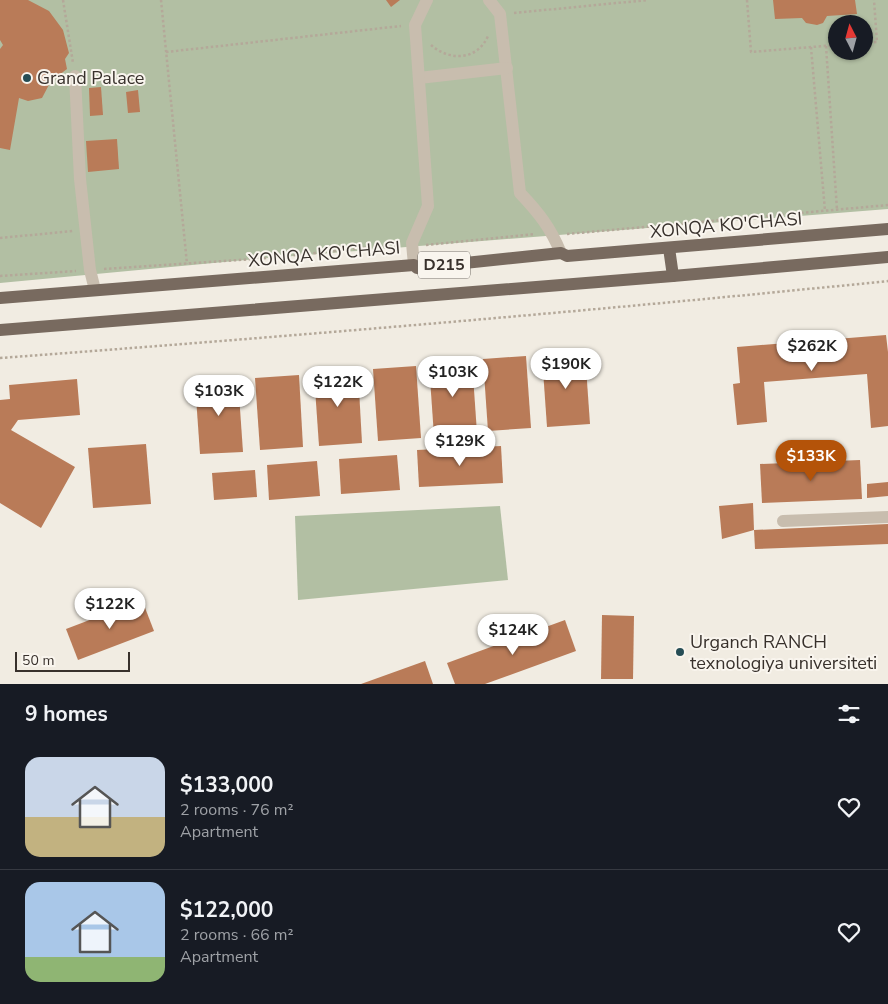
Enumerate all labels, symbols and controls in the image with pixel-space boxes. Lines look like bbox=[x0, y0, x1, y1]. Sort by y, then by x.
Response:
north arrow bbox=[828, 15, 872, 60]
map controls bbox=[828, 15, 873, 60]
place label: Grand Palace bbox=[37, 66, 144, 90]
marker: Grand Palace bbox=[21, 72, 33, 84]
street label: XONQA KO'CHASI bbox=[649, 206, 803, 244]
street label: XONQA KO'CHASI bbox=[247, 235, 401, 273]
road number: D215 bbox=[418, 252, 470, 278]
pin: $262K bbox=[777, 330, 847, 372]
text: $262K bbox=[787, 335, 837, 357]
pin: $190K bbox=[531, 348, 601, 390]
text: $190K bbox=[541, 353, 591, 375]
pin: $103K bbox=[418, 356, 488, 398]
text: $103K bbox=[428, 361, 478, 383]
pin: $122K bbox=[303, 366, 373, 408]
text: $122K bbox=[313, 371, 363, 393]
pin: $103K bbox=[184, 374, 254, 417]
text: $103K bbox=[194, 380, 244, 402]
pin: $129K bbox=[425, 424, 495, 467]
text: $129K bbox=[435, 430, 485, 452]
pin: $133K bbox=[776, 440, 846, 482]
text: $133K bbox=[786, 445, 836, 467]
pin: $122K bbox=[75, 588, 145, 630]
text: $122K bbox=[85, 593, 135, 615]
pin: $124K bbox=[478, 614, 548, 656]
text: $124K bbox=[488, 619, 538, 641]
place label: Urganch RANCH texnologiya universiteti bbox=[690, 630, 877, 675]
marker: Urganch RANCH texnologiya universiteti bbox=[674, 646, 686, 658]
scale bar bbox=[15, 649, 130, 672]
text: 50 m bbox=[22, 651, 54, 670]
text: 9 homes bbox=[25, 700, 108, 728]
icon: filters bbox=[835, 700, 863, 728]
text: $133,000 bbox=[180, 771, 273, 799]
icon: home bbox=[65, 777, 125, 837]
icon: heart bbox=[835, 793, 863, 821]
text: 2 rooms · 76 m² bbox=[180, 799, 293, 821]
text: Apartment bbox=[180, 821, 258, 843]
text: $122,000 bbox=[180, 896, 273, 924]
icon: home bbox=[65, 902, 125, 962]
icon: heart bbox=[835, 918, 863, 946]
text: 2 rooms · 66 m² bbox=[180, 924, 293, 946]
text: Apartment bbox=[180, 946, 258, 968]

